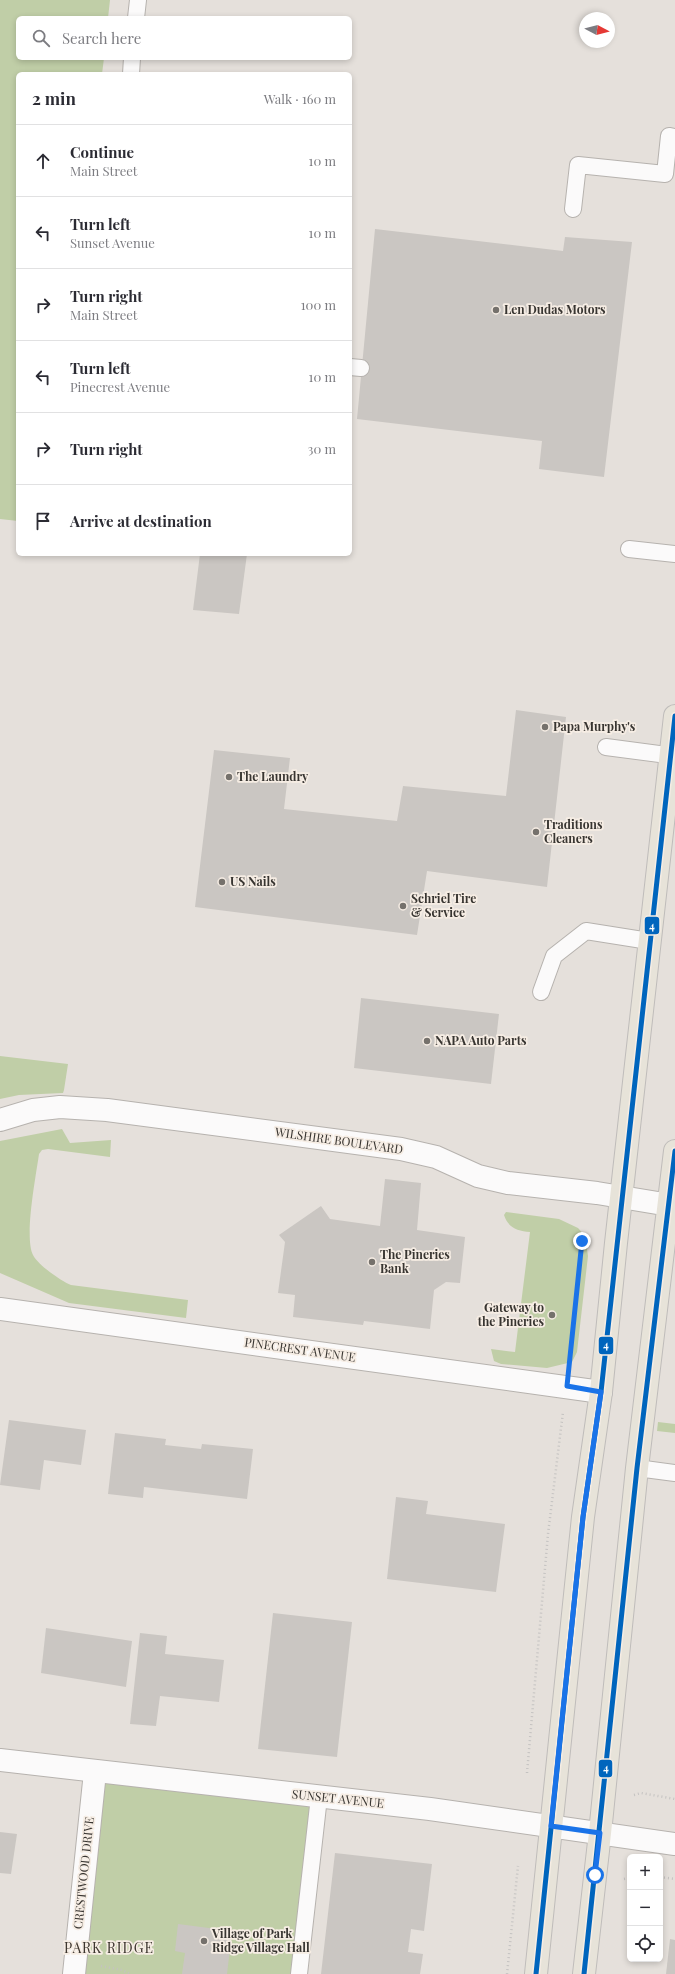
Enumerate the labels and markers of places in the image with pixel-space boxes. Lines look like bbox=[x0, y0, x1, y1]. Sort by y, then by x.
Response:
place label: Len Dudas Motors bbox=[504, 301, 606, 317]
marker: Len Dudas Motors bbox=[491, 305, 501, 315]
place label: Papa Murphy's bbox=[553, 718, 636, 734]
marker: Papa Murphy's bbox=[540, 722, 550, 732]
place label: The Laundry bbox=[237, 768, 309, 784]
marker: The Laundry bbox=[224, 772, 234, 782]
place label: Traditions Cleaners bbox=[544, 816, 603, 846]
marker: Traditions Cleaners bbox=[531, 827, 541, 837]
place label: US Nails bbox=[230, 873, 276, 889]
marker: US Nails bbox=[217, 877, 227, 887]
place label: Schriel Tire & Service bbox=[411, 890, 476, 920]
marker: Schriel Tire & Service bbox=[398, 901, 408, 911]
place label: NAPA Auto Parts bbox=[435, 1032, 527, 1048]
marker: NAPA Auto Parts bbox=[422, 1036, 432, 1046]
place label: The Pineries Bank bbox=[380, 1246, 450, 1276]
marker: The Pineries Bank bbox=[367, 1257, 377, 1267]
place label: Gateway to the Pineries bbox=[477, 1299, 544, 1329]
marker: Gateway to the Pineries bbox=[547, 1310, 557, 1320]
place label: Village of Park Ridge Village Hall bbox=[211, 1925, 310, 1955]
marker: Village of Park Ridge Village Hall bbox=[199, 1936, 209, 1946]

